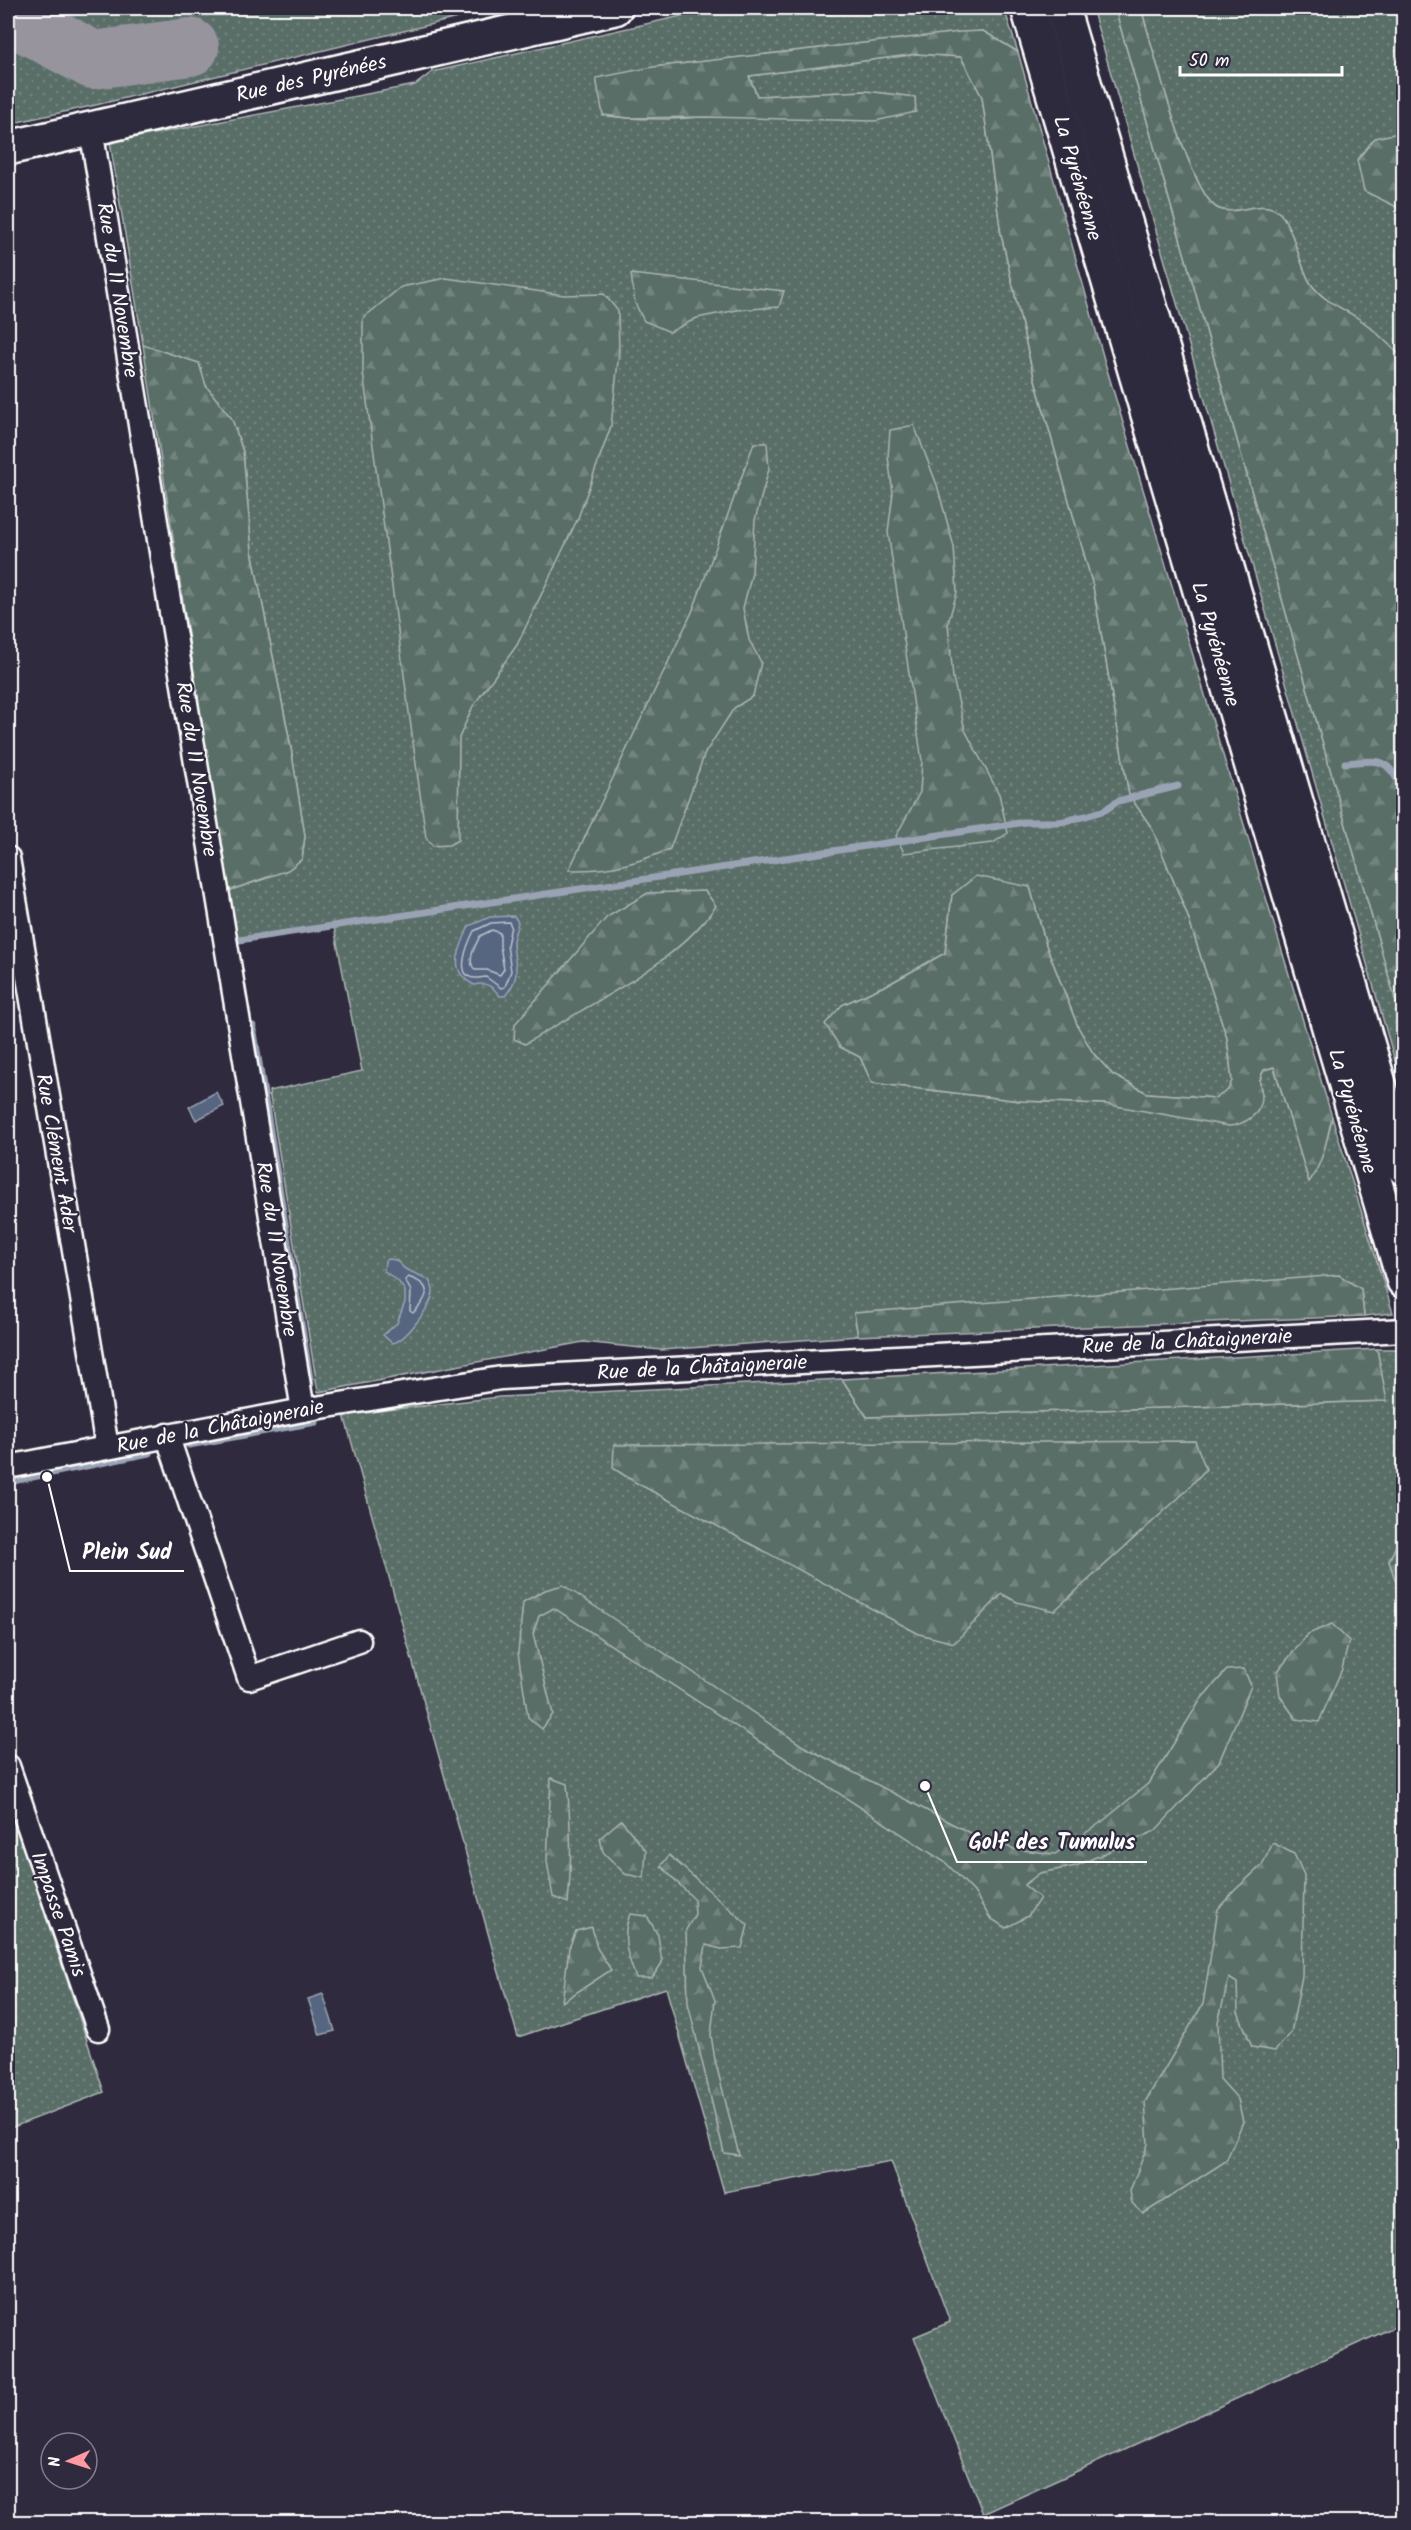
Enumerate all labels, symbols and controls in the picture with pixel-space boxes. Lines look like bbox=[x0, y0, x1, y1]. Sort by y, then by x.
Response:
scale bar bbox=[1180, 39, 1342, 77]
street label: Rue des Pyrénées bbox=[233, 46, 390, 113]
text: 50 m bbox=[1189, 47, 1229, 76]
street label: La Pyrénéenne bbox=[1043, 112, 1110, 245]
street label: Rue du 11 Novembre bbox=[86, 200, 147, 381]
street label: La Pyrénéenne bbox=[1181, 578, 1248, 711]
street label: Rue du 11 Novembre bbox=[165, 679, 226, 860]
street label: La Pyrénéenne bbox=[1318, 1045, 1385, 1178]
street label: Rue Clément Ader bbox=[25, 1071, 86, 1236]
street label: Rue du 11 Novembre bbox=[245, 1159, 306, 1340]
street label: Rue de la Châtaigneraie bbox=[1081, 1320, 1294, 1364]
street label: Rue de la Châtaigneraie bbox=[596, 1346, 809, 1390]
street label: Rue de la Châtaigneraie bbox=[114, 1391, 327, 1464]
callout: Plein Sud bbox=[70, 1531, 184, 1571]
text: Plein Sud bbox=[82, 1536, 173, 1571]
callout: Golf des Tumulus bbox=[957, 1822, 1147, 1862]
text: Golf des Tumulus bbox=[969, 1826, 1136, 1861]
street label: Impasse Pamis bbox=[21, 1847, 94, 1982]
north arrow bbox=[39, 2431, 99, 2491]
text: N bbox=[43, 2456, 68, 2467]

